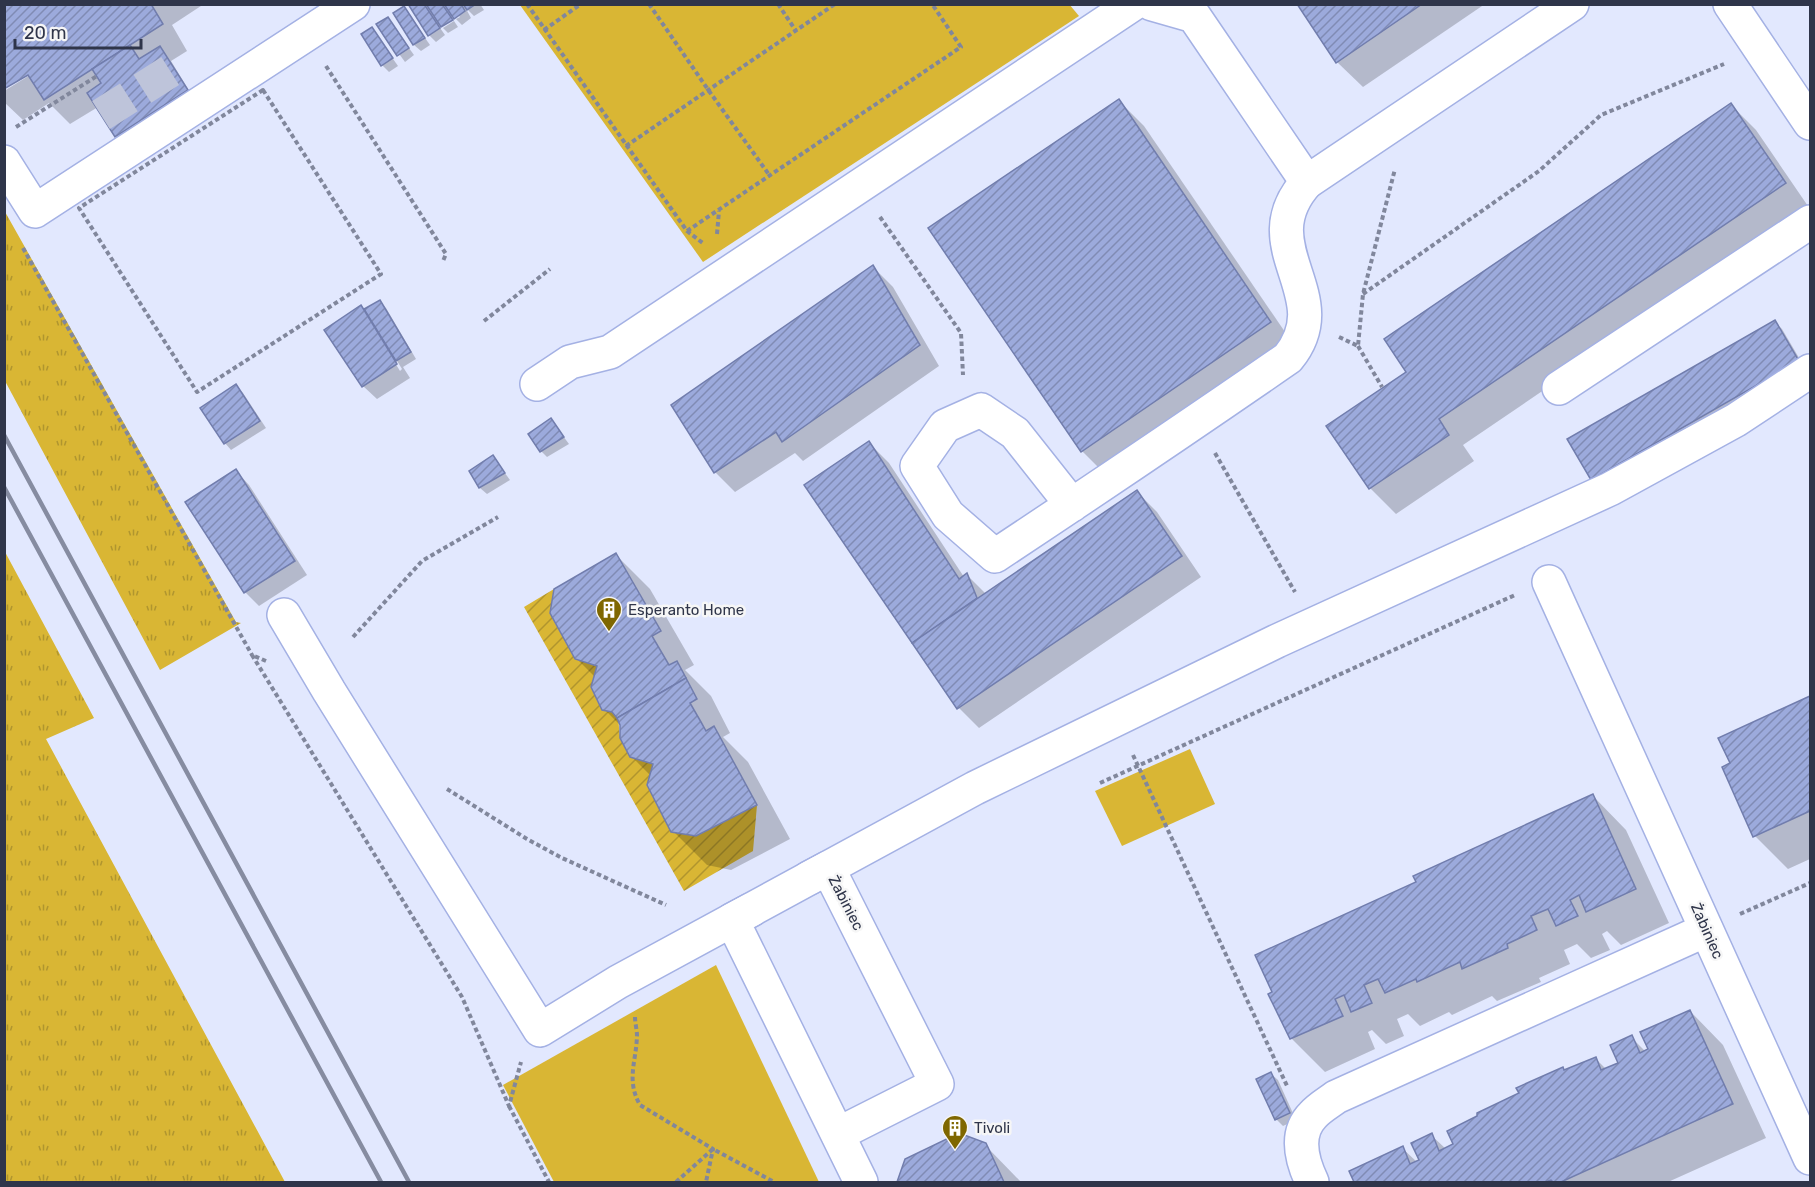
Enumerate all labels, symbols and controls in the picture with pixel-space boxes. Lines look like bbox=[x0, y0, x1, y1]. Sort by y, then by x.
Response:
scale bar bbox=[15, 12, 141, 50]
text: 20 m bbox=[24, 22, 66, 44]
building icon: Esperanto Home bbox=[594, 595, 624, 633]
place label: Esperanto Home bbox=[628, 601, 744, 619]
street label: Żabiniec bbox=[825, 873, 867, 933]
street label: Żabiniec bbox=[1687, 900, 1727, 962]
building icon: Tivoli bbox=[940, 1113, 970, 1151]
place label: Tivoli bbox=[974, 1119, 1010, 1137]

